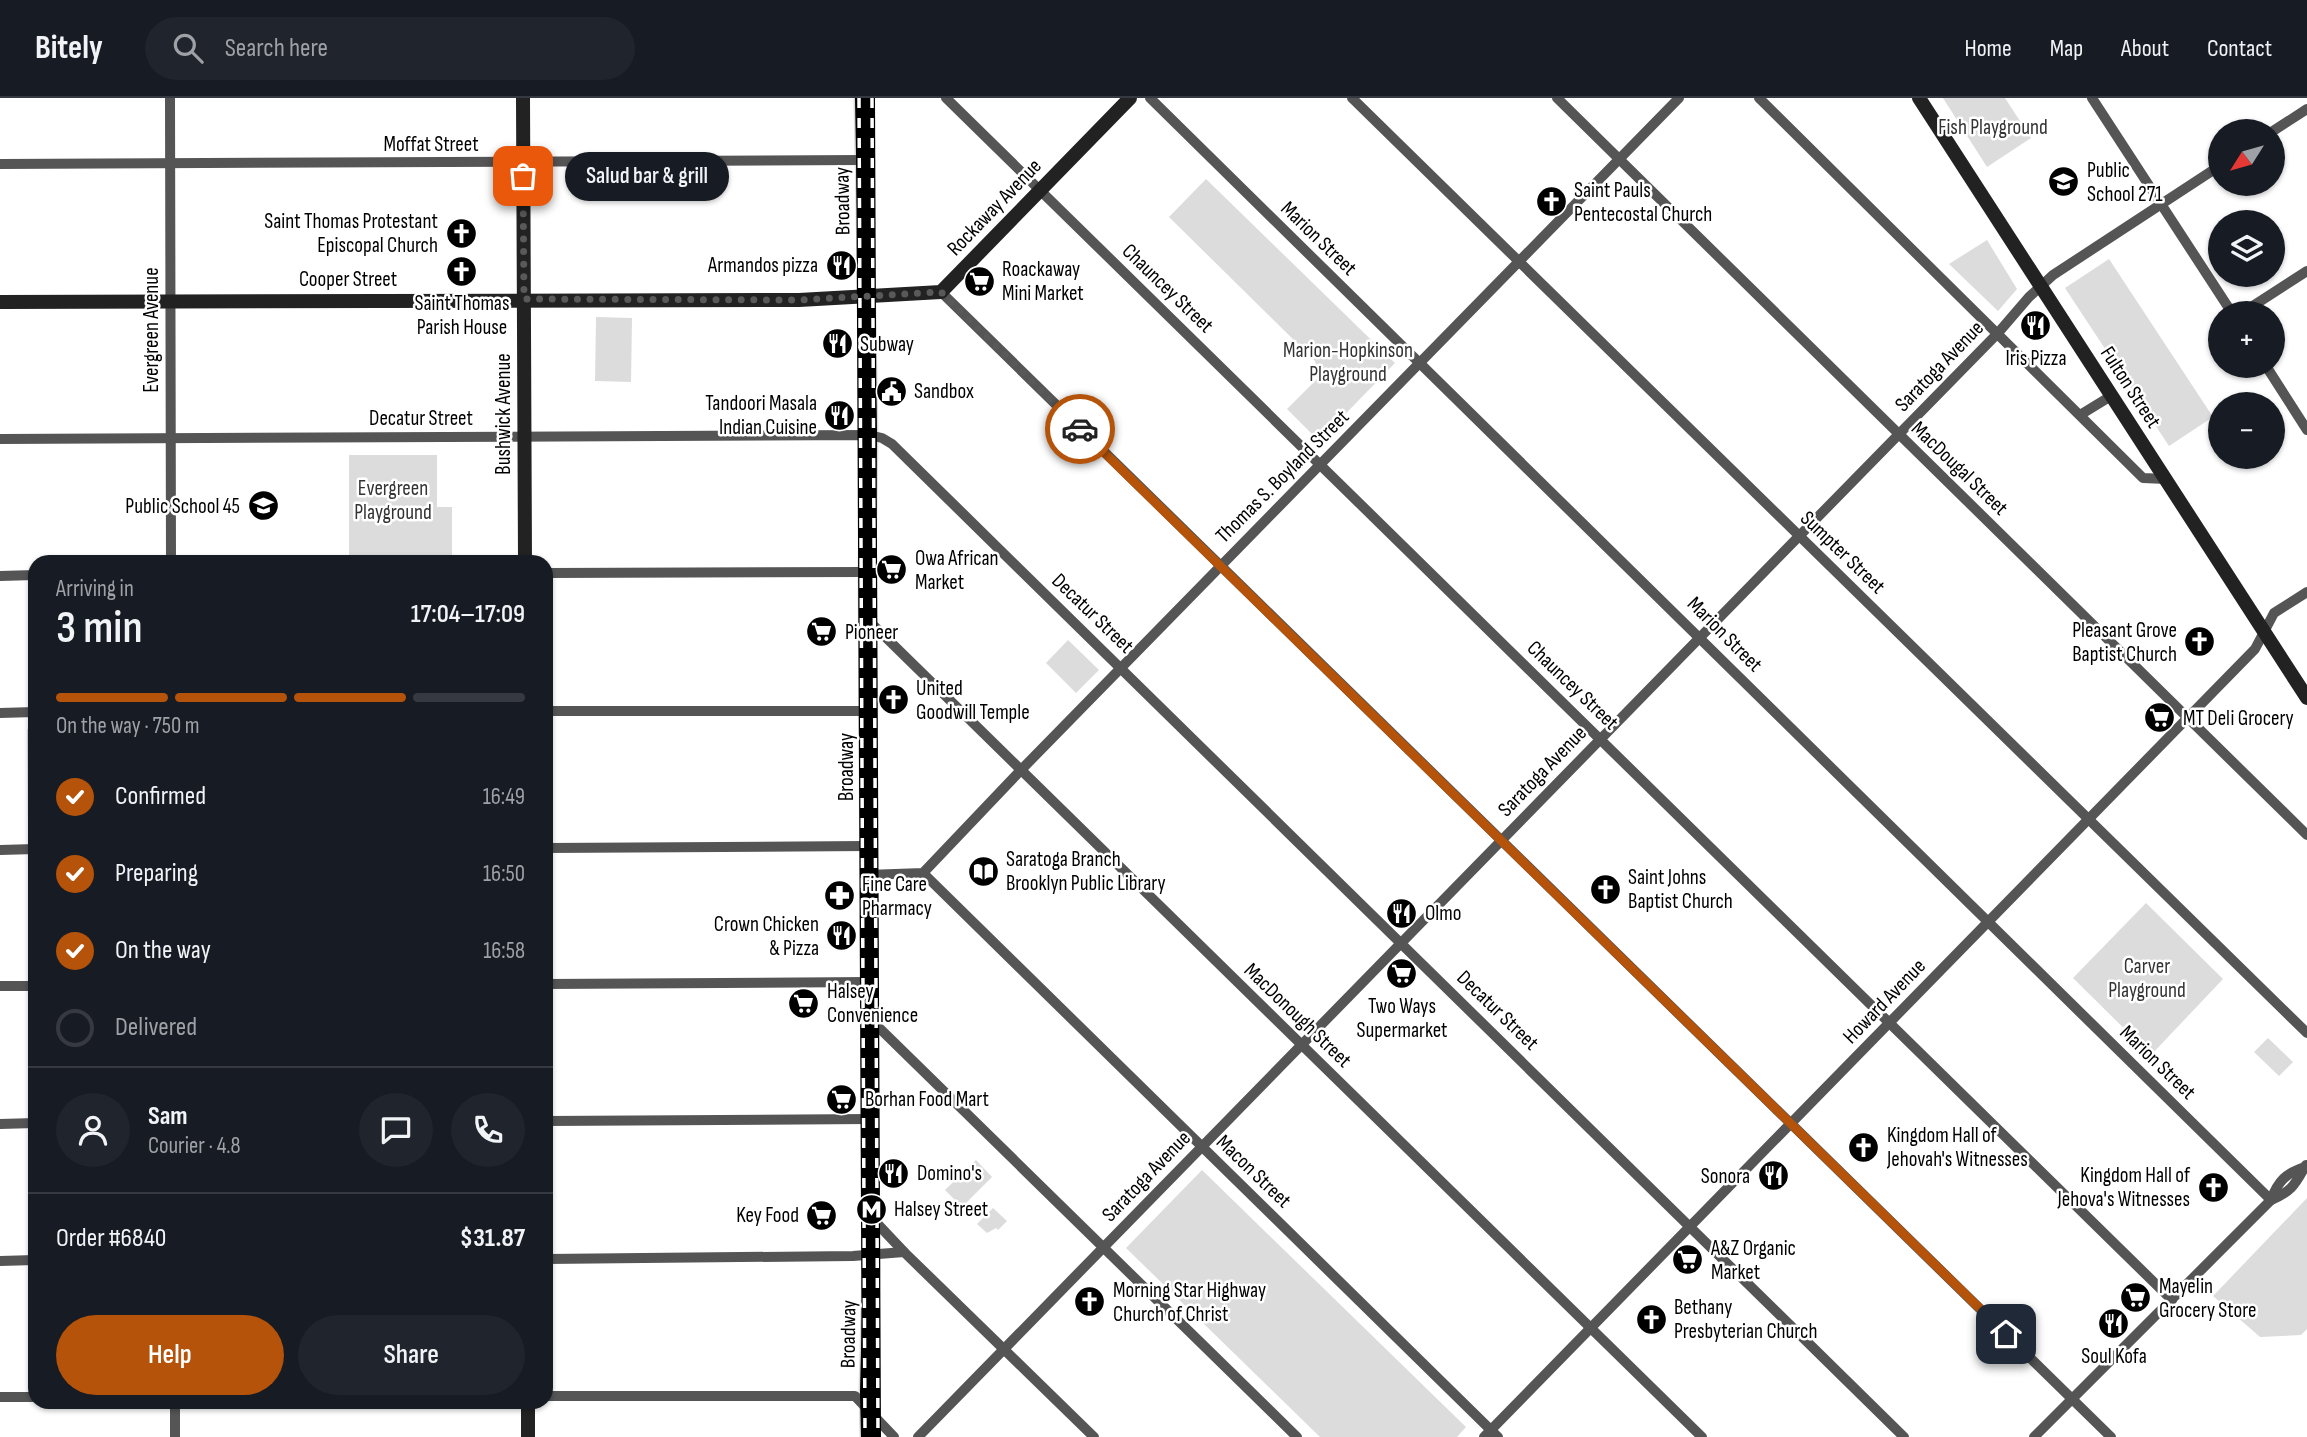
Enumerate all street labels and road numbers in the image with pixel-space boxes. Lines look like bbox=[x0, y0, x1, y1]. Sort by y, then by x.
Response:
street label: Moffat Street bbox=[383, 132, 479, 157]
street label: Rockaway Avenue bbox=[942, 154, 1047, 261]
street label: Broadway bbox=[829, 167, 856, 235]
street label: Marion Street bbox=[1275, 196, 1362, 281]
street label: Chauncey Street bbox=[1117, 239, 1219, 338]
street label: Evergreen Avenue bbox=[139, 267, 164, 393]
street label: Cooper Street bbox=[299, 267, 397, 292]
street label: Saratoga Avenue bbox=[1890, 316, 1989, 417]
street label: Fulton Street bbox=[2095, 342, 2166, 433]
street label: Bushwick Avenue bbox=[491, 353, 516, 475]
street label: Thomas S. Boyland Street bbox=[1211, 405, 1354, 548]
street label: Decatur Street bbox=[369, 406, 473, 431]
street label: MacDougal Street bbox=[1906, 416, 2013, 521]
street label: Sumpter Street bbox=[1795, 506, 1890, 599]
street label: Decatur Street bbox=[1047, 568, 1139, 658]
street label: Marion Street bbox=[1682, 592, 1767, 677]
street label: Chauncey Street bbox=[1522, 636, 1624, 735]
street label: Saratoga Avenue bbox=[1493, 721, 1592, 822]
street label: Broadway bbox=[834, 733, 859, 801]
street label: Howard Avenue bbox=[1838, 954, 1931, 1049]
street label: MacDonough Street bbox=[1239, 958, 1357, 1073]
street label: Decatur Street bbox=[1452, 965, 1544, 1055]
street label: Marion Street bbox=[2114, 1020, 2201, 1105]
street label: Saratoga Avenue bbox=[1097, 1126, 1196, 1227]
street label: Macon Street bbox=[1211, 1130, 1296, 1213]
street label: Broadway bbox=[835, 1300, 862, 1368]

